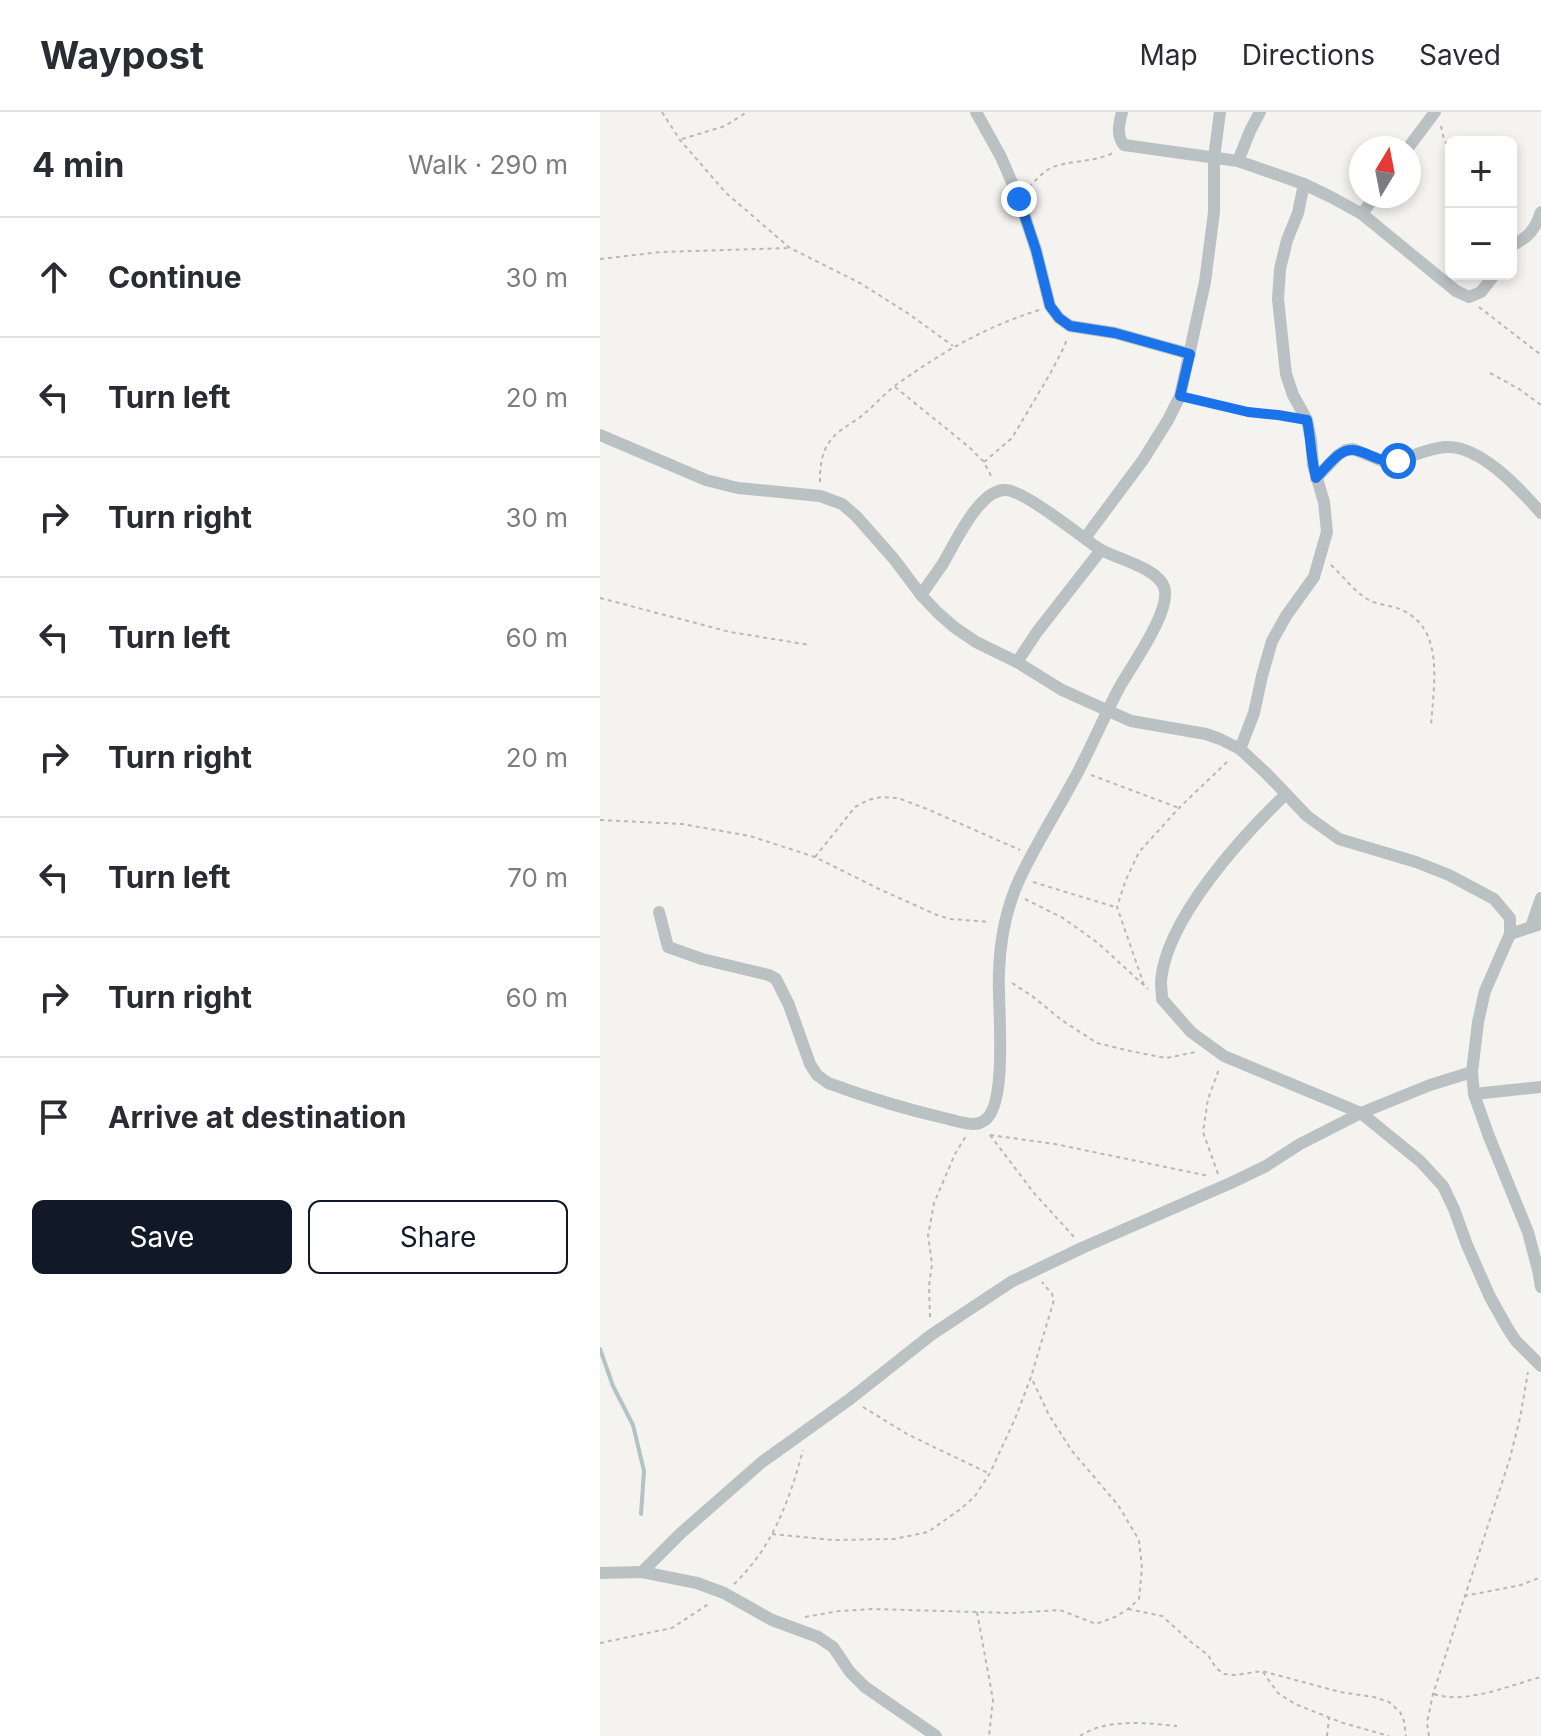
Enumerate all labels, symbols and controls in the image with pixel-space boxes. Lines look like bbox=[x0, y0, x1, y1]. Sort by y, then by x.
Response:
text: Waypost bbox=[40, 32, 204, 78]
text: Map bbox=[1139, 38, 1198, 72]
text: Directions bbox=[1242, 38, 1375, 72]
text: Saved bbox=[1419, 38, 1501, 72]
north arrow bbox=[1349, 136, 1421, 208]
map controls bbox=[1445, 136, 1517, 280]
button: + bbox=[1445, 136, 1517, 208]
text: 4 min bbox=[32, 144, 124, 185]
text: Walk · 290 m bbox=[408, 149, 568, 180]
route end bbox=[1001, 181, 1037, 217]
button: − bbox=[1445, 208, 1517, 280]
icon: ahead bbox=[32, 255, 76, 299]
text: Continue bbox=[108, 259, 242, 295]
text: 30 m bbox=[505, 262, 568, 293]
icon: left bbox=[32, 375, 76, 419]
text: Turn left bbox=[108, 379, 230, 415]
text: 20 m bbox=[506, 382, 568, 413]
route start bbox=[1380, 443, 1416, 479]
icon: right bbox=[32, 495, 76, 539]
text: Turn right bbox=[108, 499, 252, 535]
text: 30 m bbox=[505, 502, 568, 533]
icon: left bbox=[32, 615, 76, 659]
text: Turn left bbox=[108, 619, 230, 655]
text: 60 m bbox=[505, 622, 568, 653]
icon: right bbox=[32, 735, 76, 779]
text: Turn right bbox=[108, 739, 252, 775]
text: 20 m bbox=[506, 742, 568, 773]
icon: left bbox=[32, 855, 76, 899]
text: Turn left bbox=[108, 859, 230, 895]
text: 70 m bbox=[507, 862, 568, 893]
icon: right bbox=[32, 975, 76, 1019]
text: Turn right bbox=[108, 979, 252, 1015]
text: 60 m bbox=[505, 982, 568, 1013]
icon: arrive bbox=[32, 1095, 76, 1139]
text: Arrive at destination bbox=[108, 1099, 406, 1135]
button: Save bbox=[32, 1200, 292, 1274]
button: Share bbox=[308, 1200, 568, 1274]

